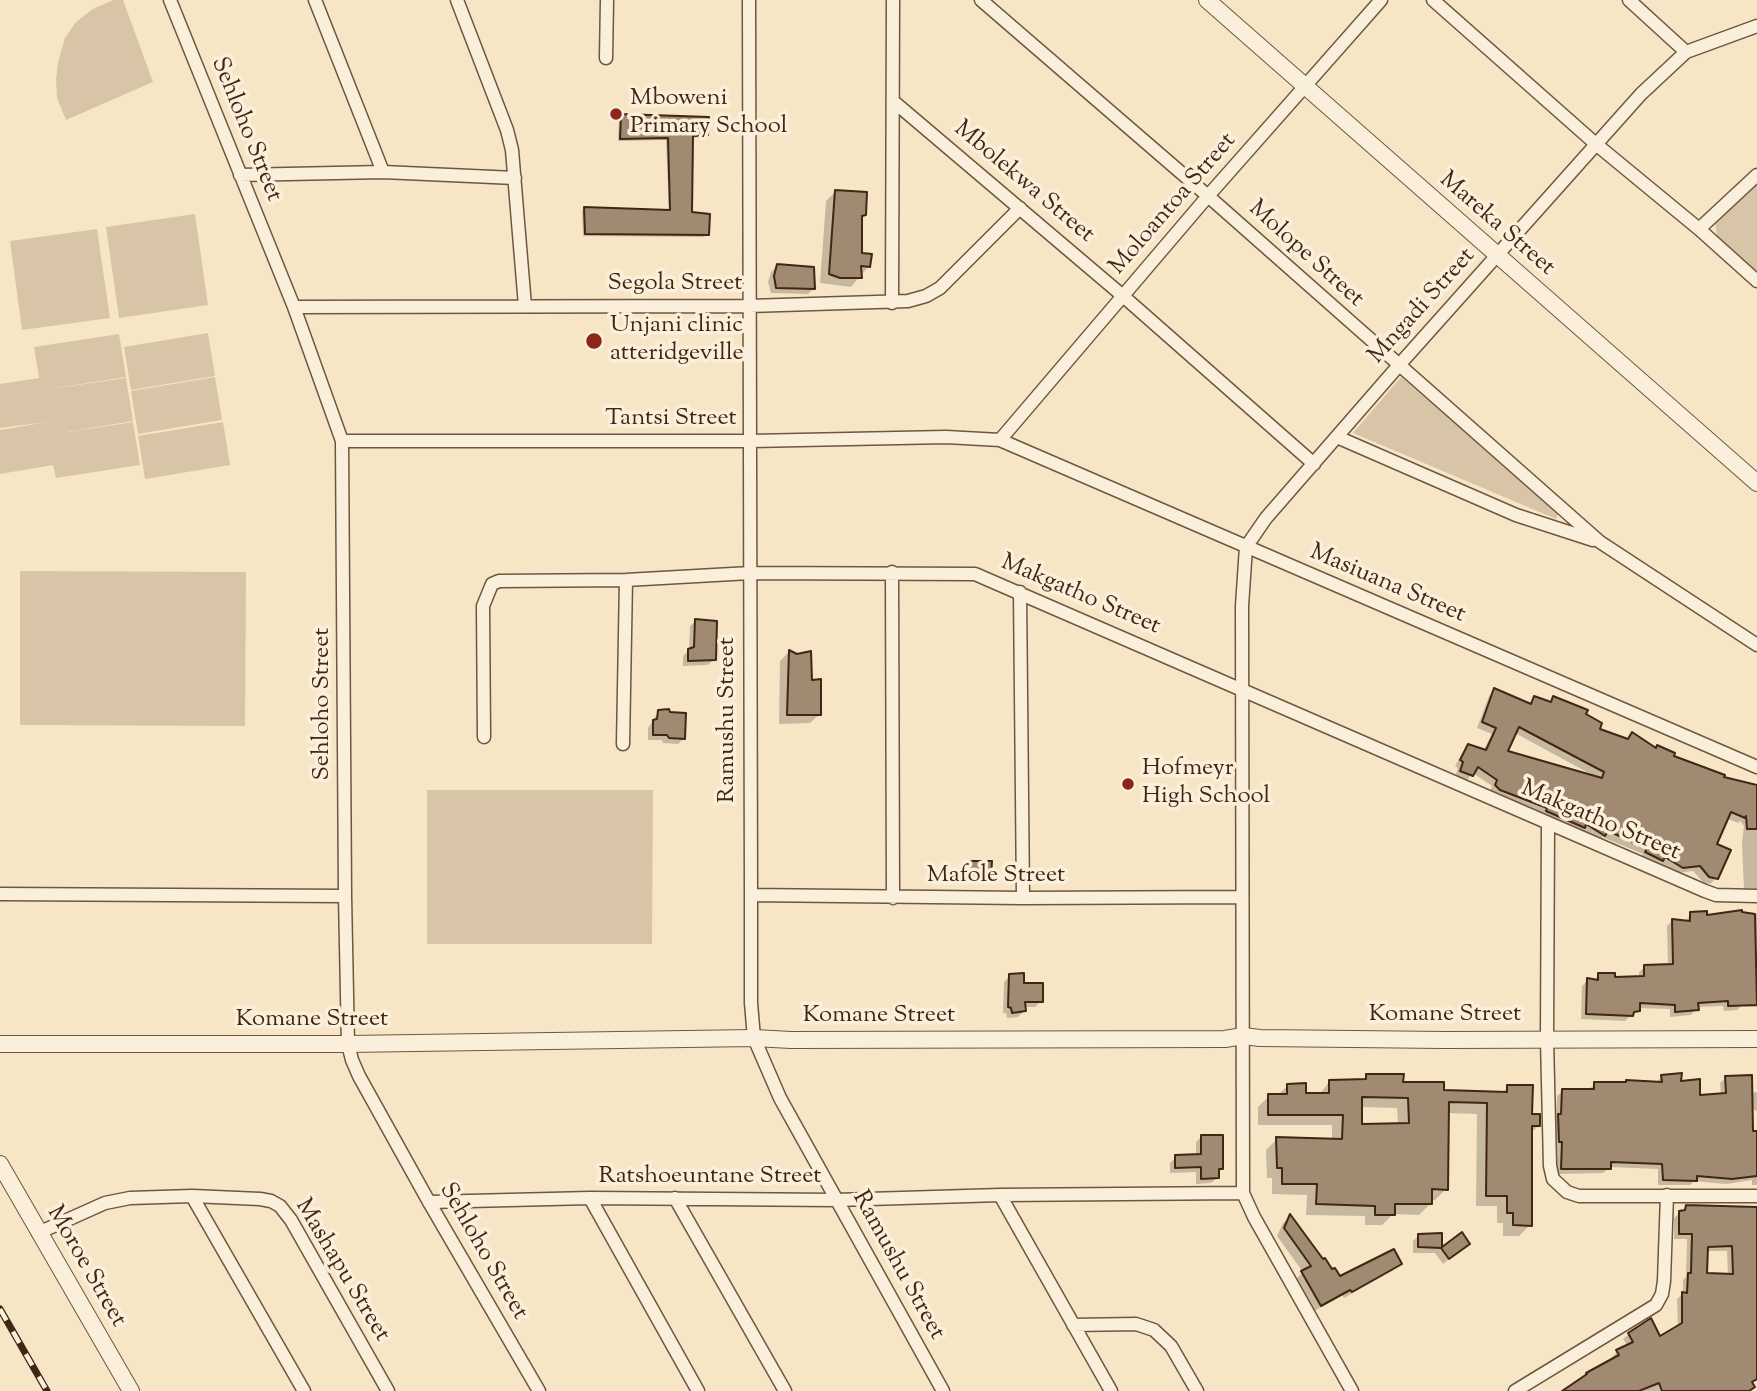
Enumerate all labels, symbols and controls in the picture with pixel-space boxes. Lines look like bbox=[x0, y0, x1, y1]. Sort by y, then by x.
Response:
street label: Sehloho Street bbox=[203, 54, 287, 206]
place label: Mboweni Primary School bbox=[630, 86, 787, 142]
marker: Mboweni Primary School bbox=[608, 106, 624, 122]
street label: Mbolekwa Street bbox=[947, 116, 1099, 250]
street label: Moloantoa Street bbox=[1104, 128, 1244, 282]
street label: Mareka Street bbox=[1432, 167, 1560, 283]
street label: Molope Street bbox=[1241, 196, 1369, 314]
street label: Mngadi Street bbox=[1363, 243, 1483, 371]
street label: Segola Street bbox=[608, 271, 742, 299]
place label: Unjani clinic atteridgeville bbox=[610, 313, 744, 369]
marker: Unjani clinic atteridgeville bbox=[584, 331, 604, 351]
street label: Tantsi Street bbox=[605, 406, 737, 434]
street label: Masiuana Street bbox=[1305, 539, 1469, 631]
street label: Makgatho Street bbox=[996, 549, 1164, 643]
street label: Sehloho Street bbox=[310, 628, 338, 780]
street label: Ramushu Street bbox=[715, 637, 743, 803]
place label: Hofmeyr High School bbox=[1142, 756, 1270, 812]
street label: Makgatho Street bbox=[1516, 775, 1684, 869]
marker: Hofmeyr High School bbox=[1120, 776, 1136, 792]
street label: Mafole Street bbox=[927, 863, 1065, 891]
street label: Komane Street bbox=[1369, 1002, 1521, 1030]
street label: Komane Street bbox=[803, 1003, 955, 1031]
street label: Komane Street bbox=[236, 1007, 388, 1035]
street label: Ratshoeuntane Street bbox=[598, 1164, 822, 1192]
street label: Sehloho Street bbox=[431, 1179, 533, 1325]
street label: Ramushu Street bbox=[844, 1186, 950, 1346]
street label: Mashapu Street bbox=[287, 1194, 395, 1348]
street label: Moroe Street bbox=[39, 1201, 131, 1333]

